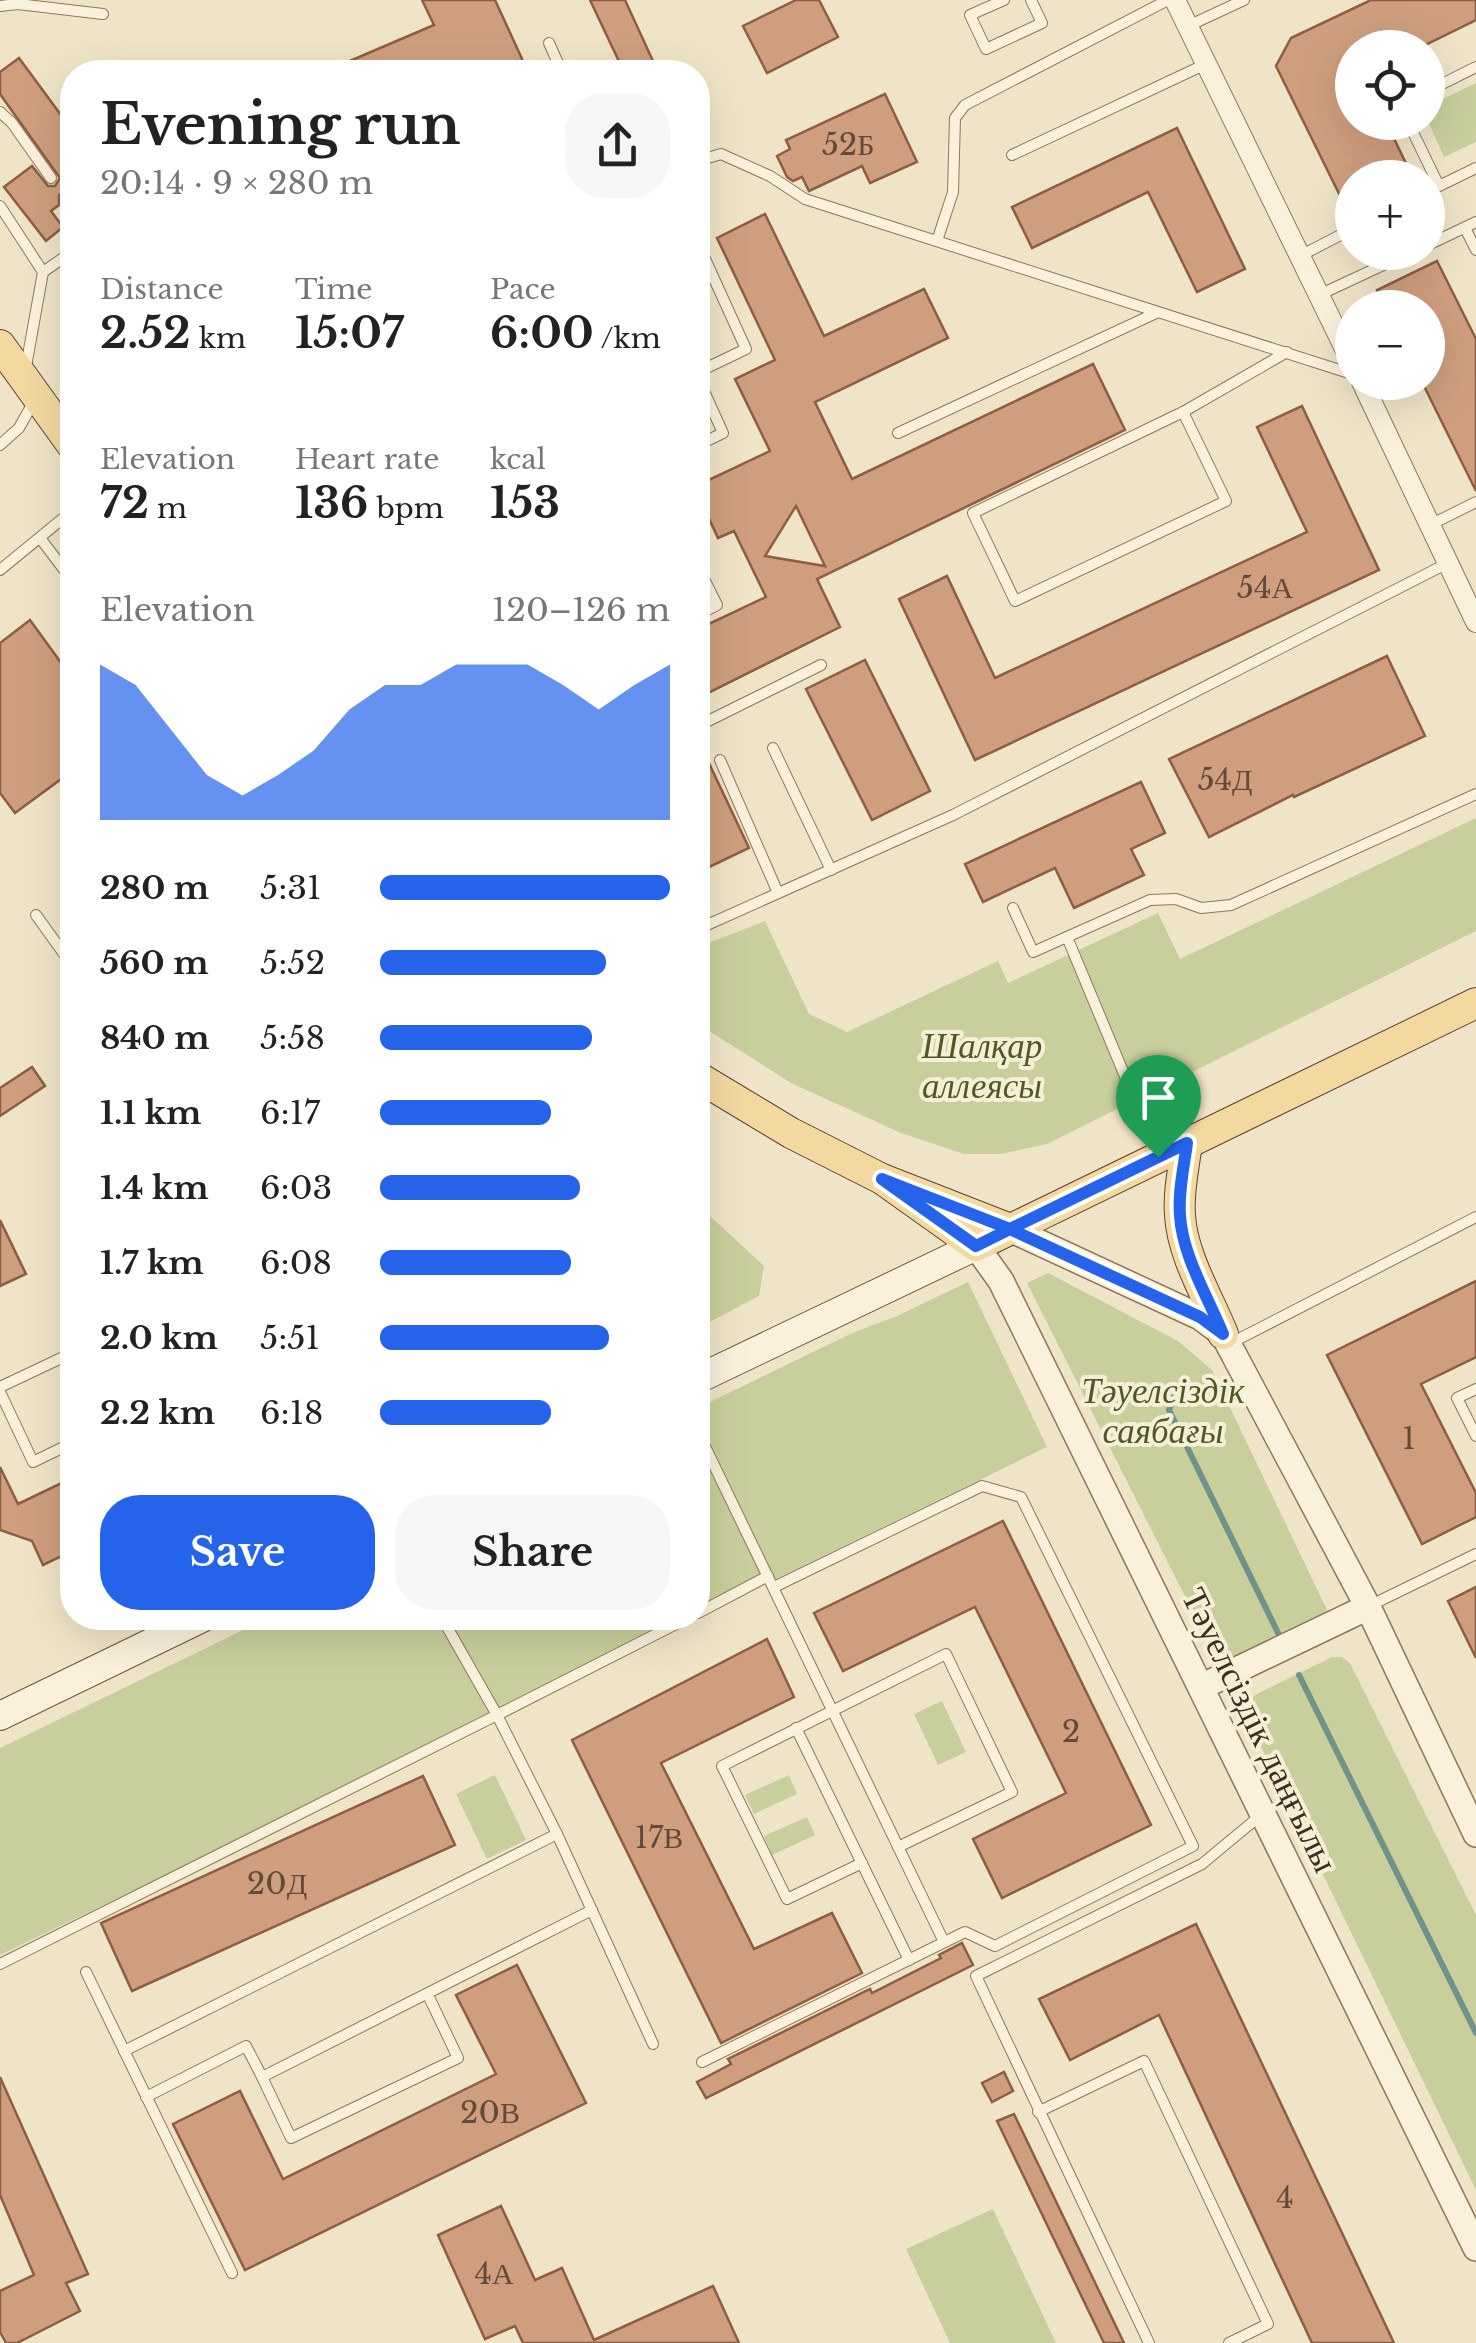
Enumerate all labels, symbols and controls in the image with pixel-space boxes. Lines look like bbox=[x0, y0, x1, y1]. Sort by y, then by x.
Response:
map controls bbox=[1335, 30, 1445, 400]
button: locate bbox=[1335, 30, 1445, 140]
text: Evening run bbox=[100, 91, 460, 159]
button: share bbox=[565, 93, 670, 198]
house number: 52Б bbox=[822, 126, 874, 163]
button: + bbox=[1335, 160, 1445, 270]
text: 20:14 · 9 × 280 m bbox=[100, 163, 373, 203]
text: Distance bbox=[100, 272, 223, 307]
text: Time bbox=[295, 272, 372, 307]
text: Pace bbox=[490, 272, 555, 307]
button: − bbox=[1335, 290, 1445, 400]
text: 2.52 bbox=[100, 307, 191, 359]
text: 15:07 bbox=[295, 307, 404, 359]
text: 6:00 bbox=[490, 307, 594, 359]
text: km bbox=[191, 321, 246, 356]
text: /km bbox=[594, 321, 661, 356]
text: Elevation bbox=[100, 442, 235, 477]
text: Heart rate bbox=[295, 442, 439, 477]
text: kcal bbox=[490, 442, 546, 477]
text: 72 bbox=[100, 477, 149, 529]
text: 136 bbox=[295, 477, 368, 529]
text: 153 bbox=[490, 477, 560, 529]
text: m bbox=[149, 491, 187, 526]
text: bpm bbox=[368, 491, 444, 526]
house number: 54А bbox=[1237, 569, 1293, 606]
text: Elevation bbox=[100, 590, 254, 630]
text: 120–126 m bbox=[492, 590, 670, 630]
house number: 54Д bbox=[1197, 761, 1253, 798]
text: 280 m bbox=[100, 868, 209, 908]
text: 5:31 bbox=[260, 868, 321, 908]
text: 560 m bbox=[100, 943, 209, 983]
text: 5:52 bbox=[260, 943, 325, 983]
text: 840 m bbox=[100, 1018, 210, 1058]
text: 5:58 bbox=[260, 1018, 325, 1058]
park label: Шалқар аллеясы bbox=[921, 1024, 1042, 1107]
pin bbox=[1116, 1055, 1201, 1158]
icon: arrive bbox=[1131, 1070, 1186, 1125]
text: 1.1 km bbox=[100, 1093, 201, 1133]
text: 6:17 bbox=[260, 1093, 320, 1133]
text: 1.4 km bbox=[100, 1168, 209, 1208]
text: 6:03 bbox=[260, 1168, 332, 1208]
text: 1.7 km bbox=[100, 1243, 204, 1283]
text: 6:08 bbox=[260, 1243, 332, 1283]
text: 2.0 km bbox=[100, 1318, 218, 1358]
text: 5:51 bbox=[260, 1318, 320, 1358]
park label: Тәуелсіздік саябағы bbox=[1081, 1369, 1245, 1452]
text: 2.2 km bbox=[100, 1393, 215, 1433]
text: 6:18 bbox=[260, 1393, 323, 1433]
house number: 1 bbox=[1402, 1420, 1416, 1457]
button: Save bbox=[100, 1495, 375, 1610]
button: Share bbox=[395, 1495, 670, 1610]
street label: Тәуелсіздік даңғылы bbox=[1173, 1581, 1348, 1879]
house number: 2 bbox=[1062, 1713, 1080, 1750]
house number: 17В bbox=[635, 1819, 683, 1856]
house number: 20Д bbox=[247, 1865, 307, 1902]
house number: 20В bbox=[460, 2094, 520, 2131]
house number: 4 bbox=[1276, 2179, 1294, 2216]
house number: 4А bbox=[474, 2255, 514, 2292]

